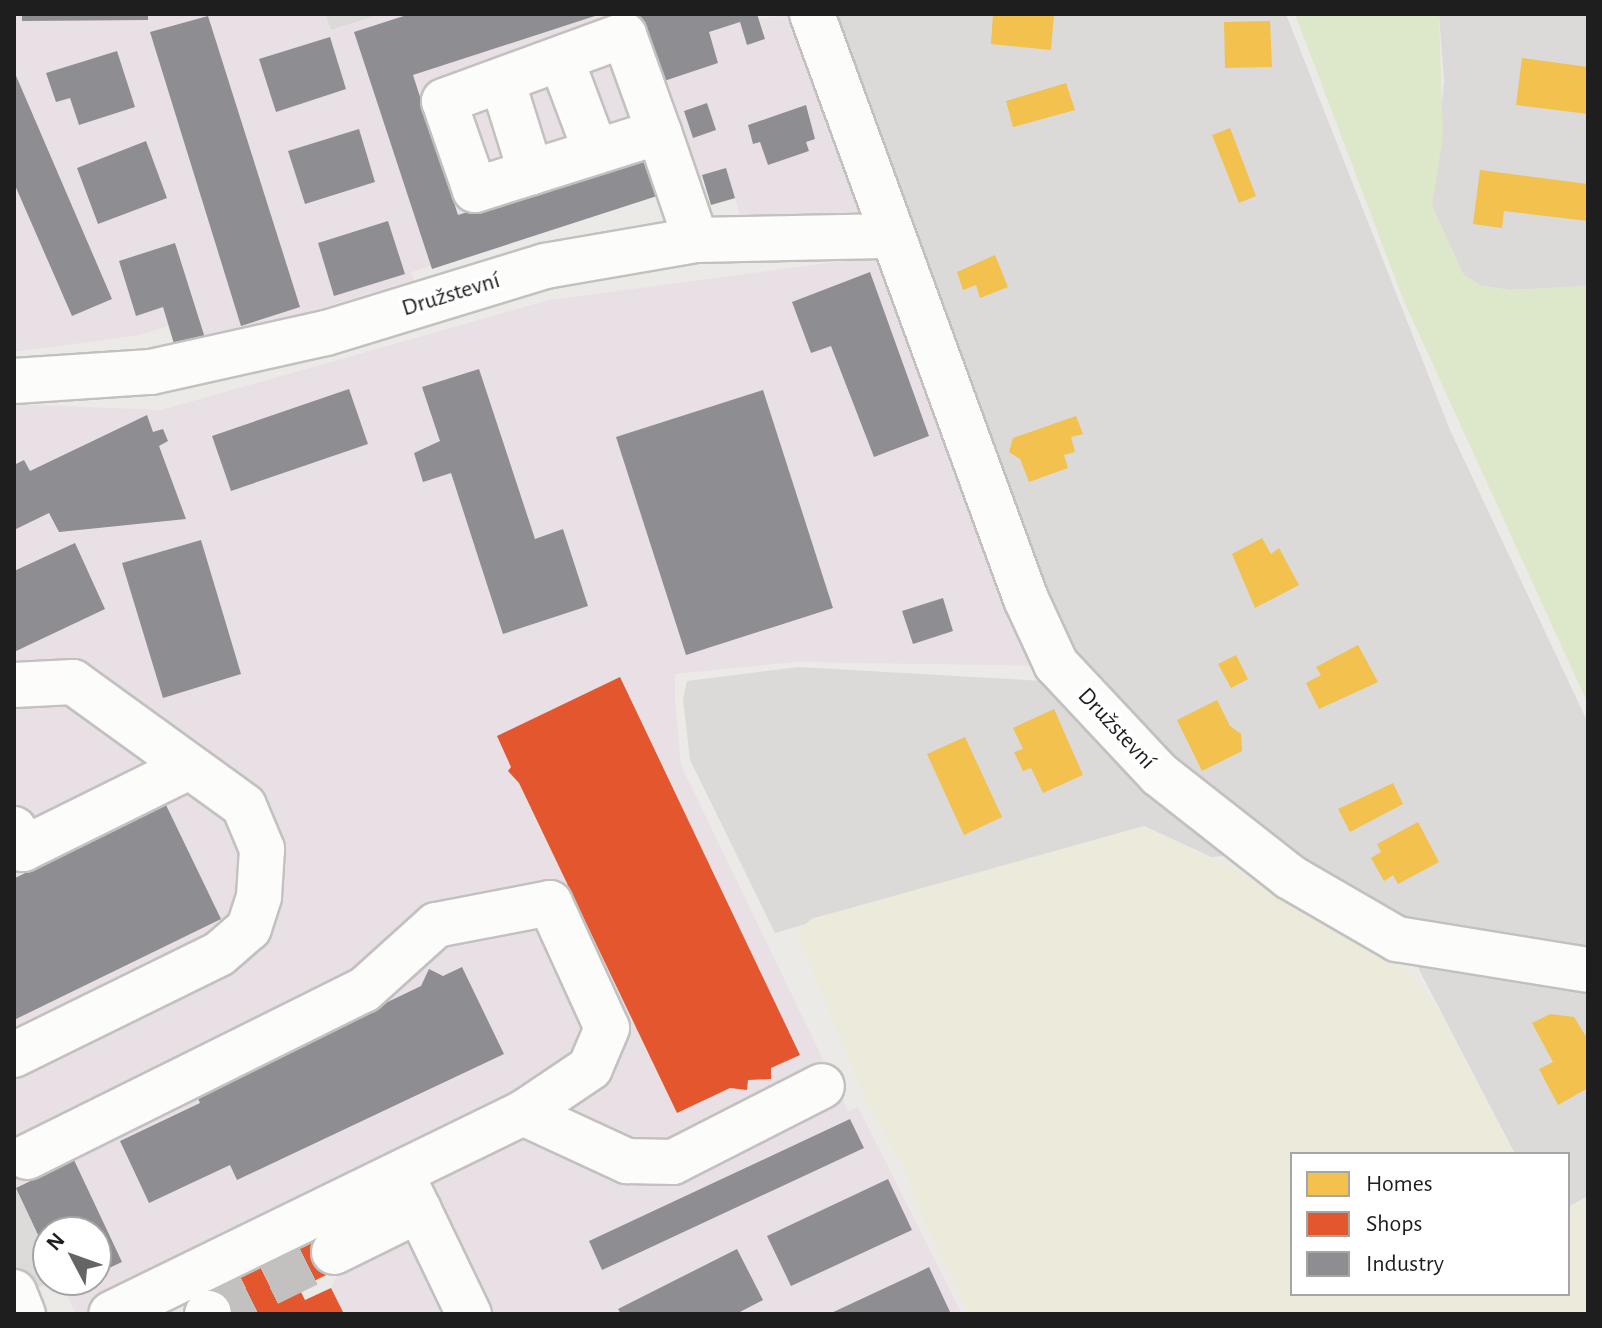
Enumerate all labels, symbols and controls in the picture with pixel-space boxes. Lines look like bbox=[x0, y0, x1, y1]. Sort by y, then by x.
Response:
street label: Družstevní bbox=[399, 266, 503, 324]
street label: Družstevní bbox=[1071, 682, 1161, 776]
legend bbox=[1290, 1152, 1570, 1296]
text: Homes bbox=[1366, 1172, 1433, 1196]
text: Shops bbox=[1366, 1212, 1422, 1236]
north arrow bbox=[32, 1216, 112, 1296]
text: N bbox=[42, 1229, 69, 1255]
text: Industry bbox=[1366, 1252, 1444, 1276]

